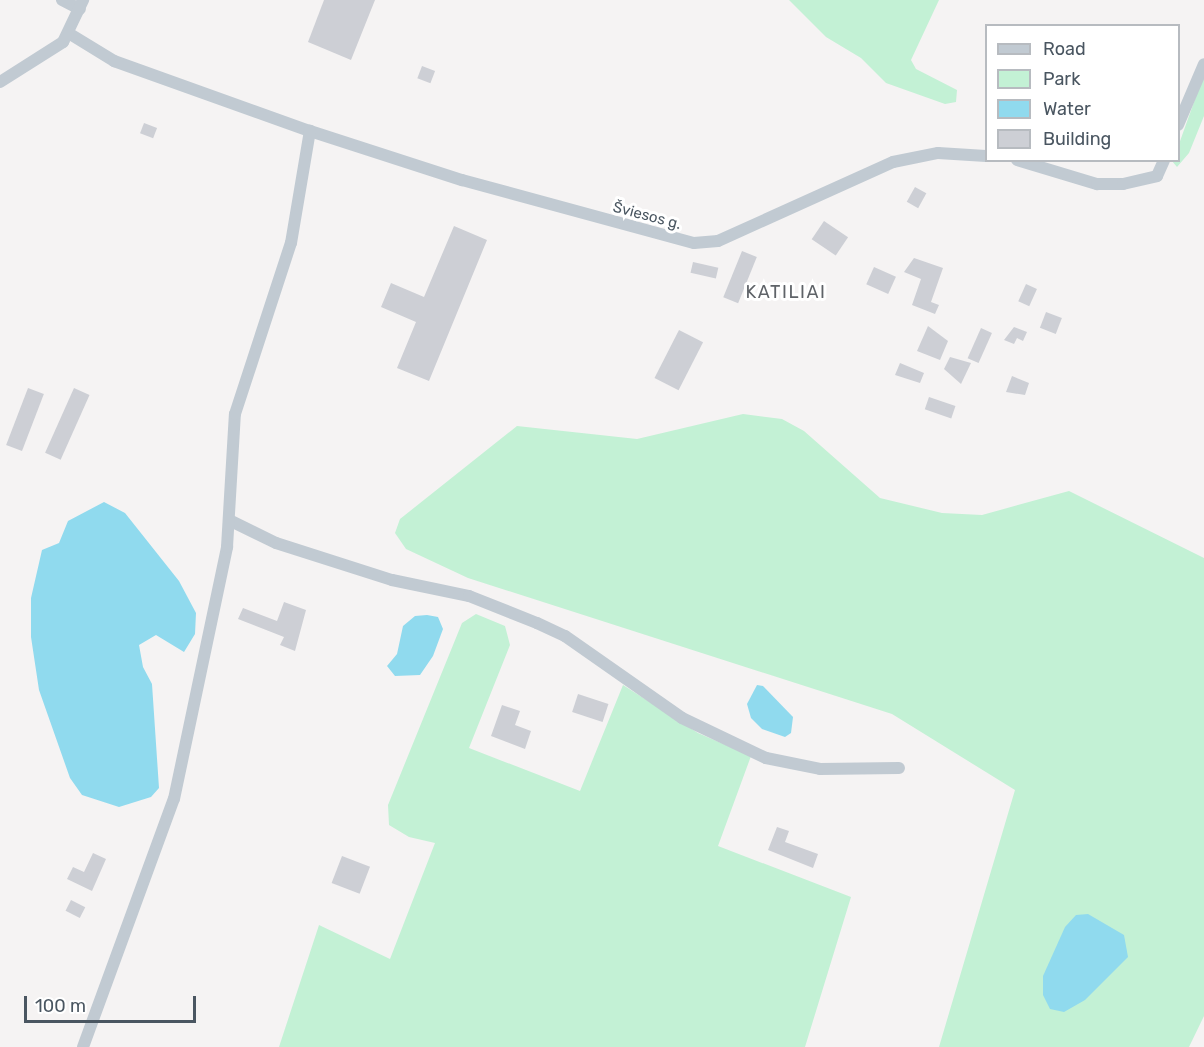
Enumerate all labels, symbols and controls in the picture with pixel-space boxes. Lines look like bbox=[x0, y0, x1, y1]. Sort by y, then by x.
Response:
legend bbox=[985, 24, 1180, 162]
text: Road bbox=[1043, 38, 1086, 60]
text: Park bbox=[1043, 68, 1080, 90]
text: Water bbox=[1043, 98, 1091, 120]
text: Building bbox=[1043, 128, 1111, 150]
street label: Šviesos g. bbox=[611, 198, 683, 234]
district label: KATILIAI bbox=[746, 281, 826, 303]
scale bar bbox=[27, 984, 200, 1022]
text: 100 m bbox=[35, 995, 86, 1017]

